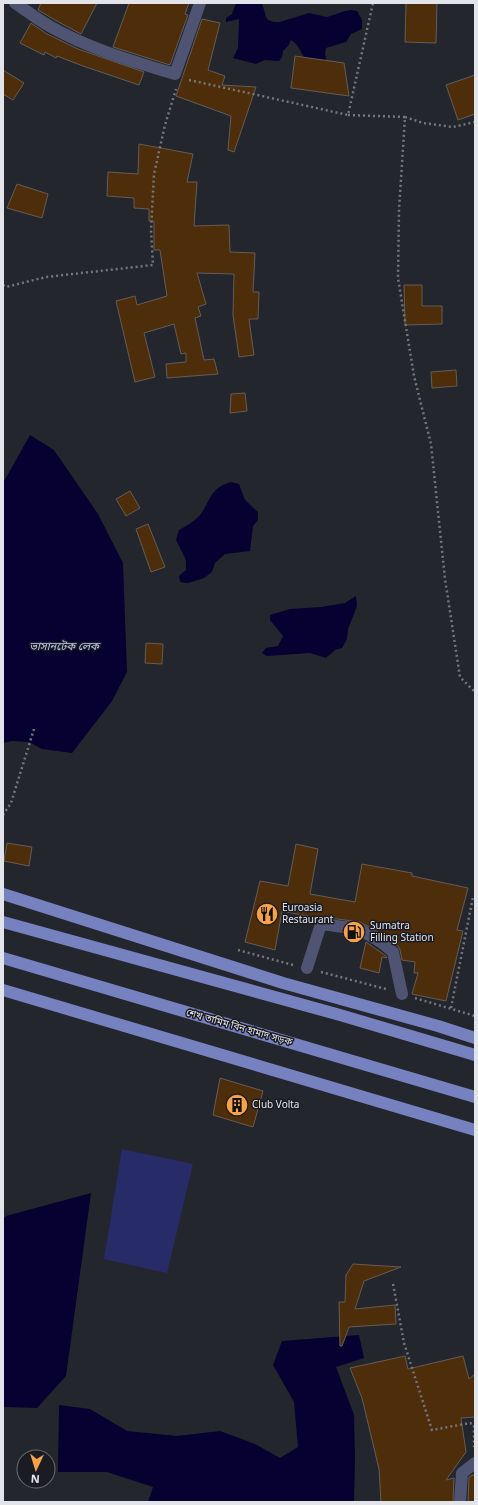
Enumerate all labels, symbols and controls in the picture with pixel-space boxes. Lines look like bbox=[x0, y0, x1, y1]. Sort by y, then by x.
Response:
water label: ভাসানটেক লেক bbox=[29, 639, 101, 654]
restaurant icon: Euroasia Restaurant bbox=[254, 901, 280, 927]
place label: Euroasia Restaurant bbox=[282, 902, 334, 927]
fuel station icon: Sumatra Filling Station bbox=[341, 919, 367, 945]
place label: Sumatra Filling Station bbox=[370, 920, 434, 945]
street label: শেখ তামিম বিন হামাদ সড়ক bbox=[184, 1007, 295, 1050]
building icon: Club Volta bbox=[224, 1092, 250, 1118]
place label: Club Volta bbox=[252, 1099, 299, 1112]
north arrow bbox=[16, 1449, 56, 1489]
text: N bbox=[30, 1471, 40, 1485]

